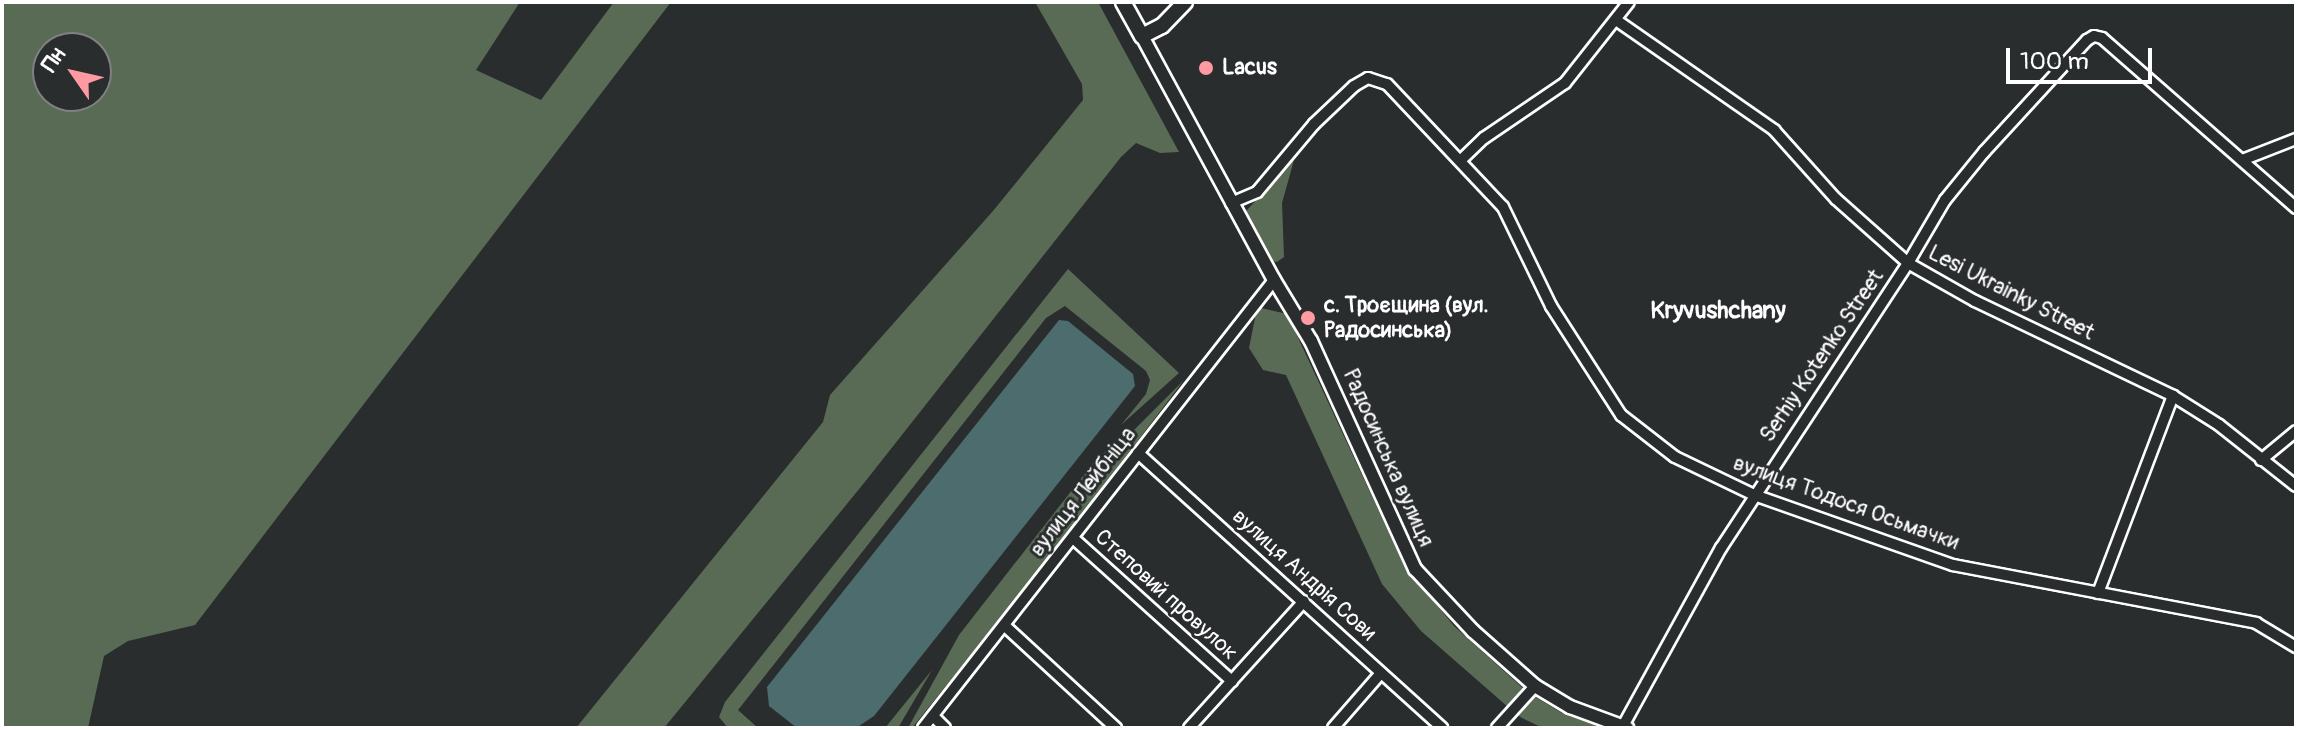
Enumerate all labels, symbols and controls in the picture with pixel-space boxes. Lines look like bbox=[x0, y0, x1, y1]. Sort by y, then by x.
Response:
north arrow bbox=[32, 32, 112, 112]
scale bar bbox=[2010, 32, 2156, 82]
text: Пн bbox=[35, 42, 72, 78]
text: 100 m bbox=[2020, 47, 2089, 76]
place label: Lacus bbox=[1222, 55, 1277, 81]
marker: Lacus bbox=[1197, 59, 1215, 77]
street label: Lesi Ukrainky Street bbox=[1924, 240, 2098, 346]
street label: Serhiy Kotenko Street bbox=[1754, 265, 1890, 447]
place label: с. Троєщина (вул. Радосинська) bbox=[1324, 292, 1488, 344]
district label: Kryvushchany bbox=[1650, 297, 1786, 325]
marker: с. Троєщина (вул. Радосинська) bbox=[1299, 309, 1317, 327]
street label: Радосинська вулиця bbox=[1337, 365, 1439, 551]
street label: вулиця Лейбніца bbox=[1024, 422, 1142, 562]
street label: вулиця Тодося Осьмачки bbox=[1730, 450, 1962, 556]
street label: вулиця Андрія Сови bbox=[1227, 504, 1381, 646]
street label: Степовий провулок bbox=[1089, 524, 1243, 666]

